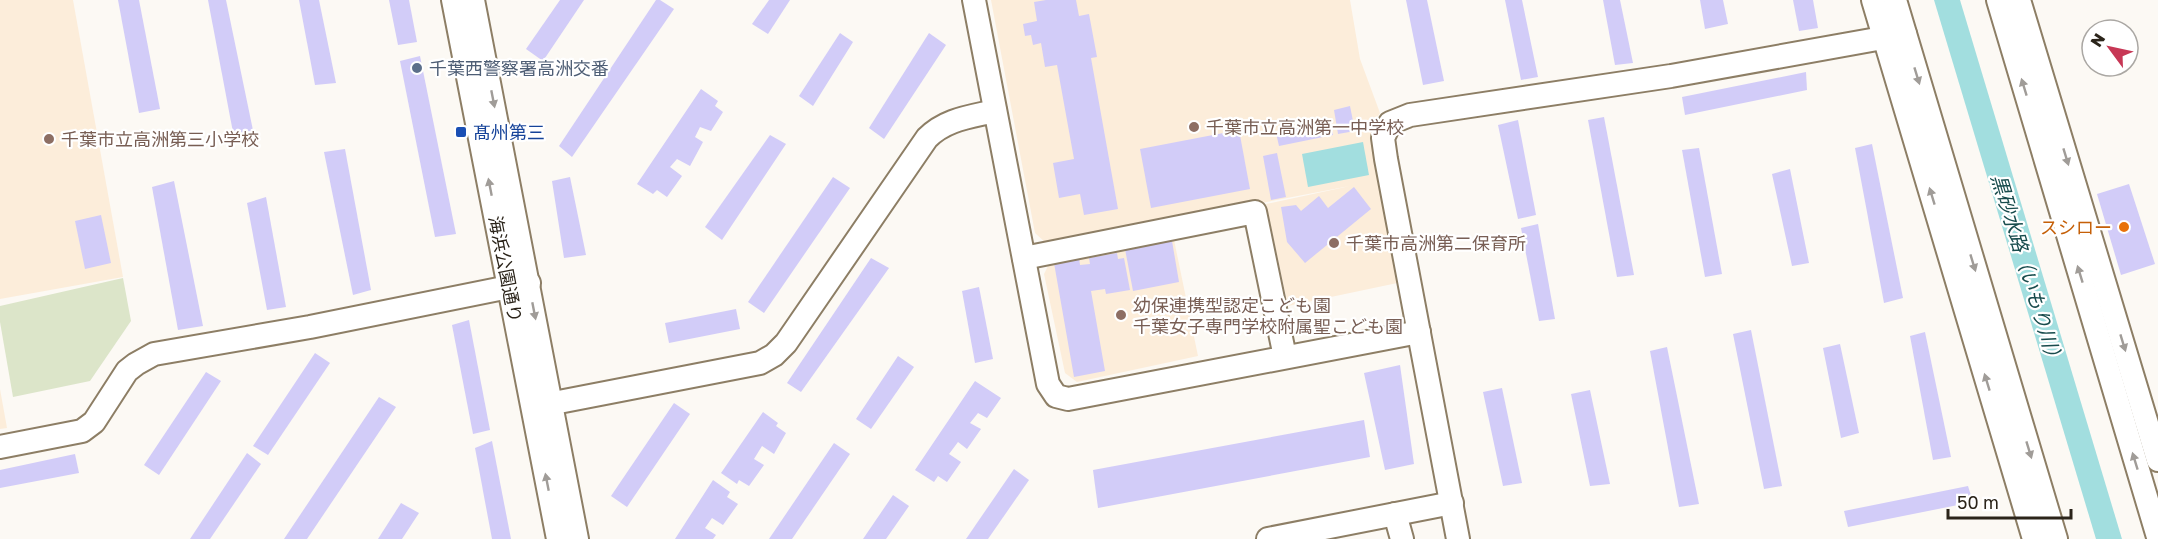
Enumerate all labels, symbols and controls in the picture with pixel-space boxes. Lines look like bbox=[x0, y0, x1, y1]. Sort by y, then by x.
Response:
north arrow bbox=[2080, 18, 2140, 78]
text: N bbox=[2086, 29, 2109, 50]
place label: 千葉西警察署高洲交番 bbox=[429, 57, 609, 79]
marker: 千葉西警察署高洲交番 bbox=[410, 61, 424, 75]
one-way arrow bbox=[1913, 67, 1922, 85]
one-way arrow bbox=[2019, 78, 2028, 96]
one-way arrow bbox=[488, 89, 498, 108]
place label: 千葉市立高洲第一中学校 bbox=[1206, 116, 1404, 138]
marker: 千葉市立高洲第一中学校 bbox=[1187, 120, 1201, 134]
place label: 髙州第三 bbox=[473, 121, 545, 143]
marker: 髙州第三 bbox=[454, 125, 468, 139]
place label: 千葉市立高洲第三小学校 bbox=[61, 128, 259, 150]
marker: 千葉市立高洲第三小学校 bbox=[42, 132, 56, 146]
one-way arrow bbox=[2062, 148, 2071, 166]
water label: 黒砂水路（いもり川） bbox=[1987, 171, 2069, 369]
one-way arrow bbox=[485, 177, 494, 196]
one-way arrow bbox=[1927, 187, 1936, 205]
street label: 海浜公園通り bbox=[485, 214, 527, 324]
place label: スシロー bbox=[2040, 216, 2112, 238]
marker: スシロー bbox=[2117, 220, 2131, 234]
place label: 千葉市高洲第二保育所 bbox=[1346, 232, 1526, 254]
marker: 千葉市高洲第二保育所 bbox=[1327, 236, 1341, 250]
one-way arrow bbox=[1969, 254, 1978, 272]
one-way arrow bbox=[2075, 265, 2084, 283]
place label: 幼保連携型認定こども園 千葉女子専門学校附属聖こども園 bbox=[1133, 294, 1403, 337]
one-way arrow bbox=[530, 301, 539, 320]
marker: 幼保連携型認定こども園 千葉女子専門学校附属聖こども園 bbox=[1114, 308, 1128, 322]
one-way arrow bbox=[2119, 334, 2128, 352]
one-way arrow bbox=[1982, 373, 1991, 391]
one-way arrow bbox=[2025, 441, 2034, 459]
one-way arrow bbox=[2130, 452, 2139, 470]
one-way arrow bbox=[542, 472, 551, 491]
scale bar bbox=[1948, 482, 2071, 520]
text: 50 m bbox=[1957, 491, 1999, 513]

